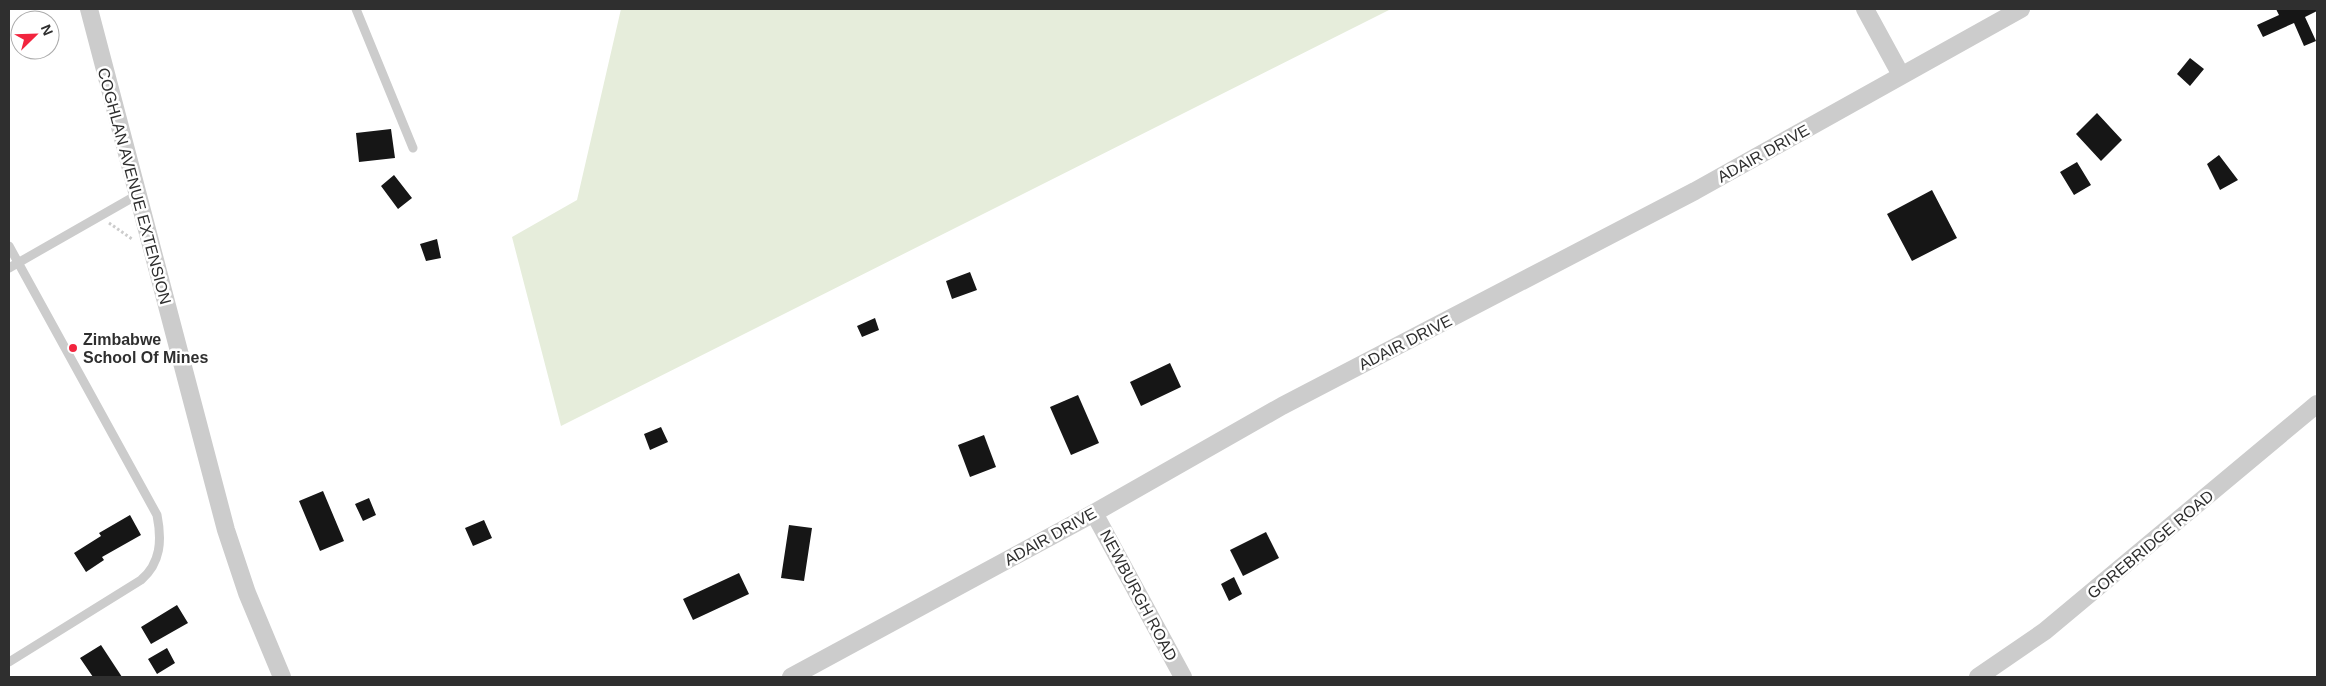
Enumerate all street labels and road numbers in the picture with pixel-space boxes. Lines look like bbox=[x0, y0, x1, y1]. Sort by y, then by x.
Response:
street label: COGHLAN AVENUE EXTENSION bbox=[95, 66, 174, 306]
street label: ADAIR DRIVE bbox=[1714, 121, 1812, 186]
street label: ADAIR DRIVE bbox=[1356, 312, 1455, 373]
street label: GOREBRIDGE ROAD bbox=[2084, 487, 2217, 602]
street label: ADAIR DRIVE bbox=[1001, 504, 1099, 569]
street label: NEWBURGH ROAD bbox=[1097, 527, 1180, 664]

